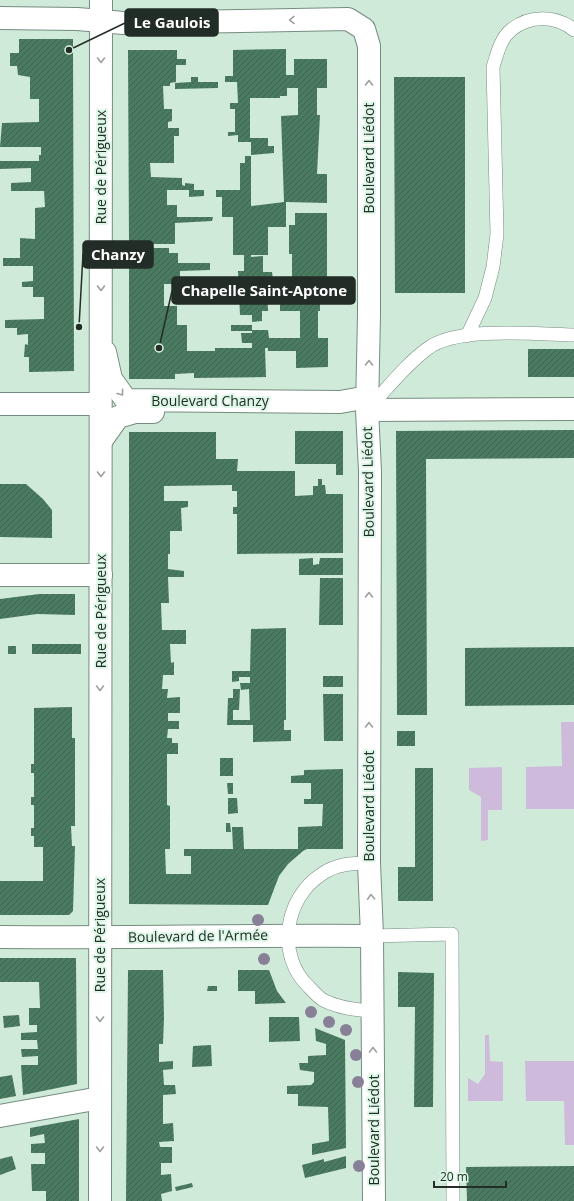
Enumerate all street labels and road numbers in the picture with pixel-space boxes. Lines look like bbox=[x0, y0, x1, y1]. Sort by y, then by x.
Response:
street label: Boulevard Liédot bbox=[359, 103, 378, 213]
street label: Rue de Périgueux bbox=[91, 109, 110, 224]
street label: Boulevard Chanzy bbox=[151, 391, 270, 410]
street label: Boulevard Liédot bbox=[357, 426, 378, 538]
street label: Rue de Périgueux bbox=[91, 553, 110, 668]
street label: Boulevard Liédot bbox=[359, 751, 378, 861]
street label: Rue de Périgueux bbox=[90, 877, 109, 992]
street label: Boulevard de l'Armée bbox=[128, 925, 268, 946]
street label: Boulevard Liédot bbox=[364, 1075, 383, 1185]

